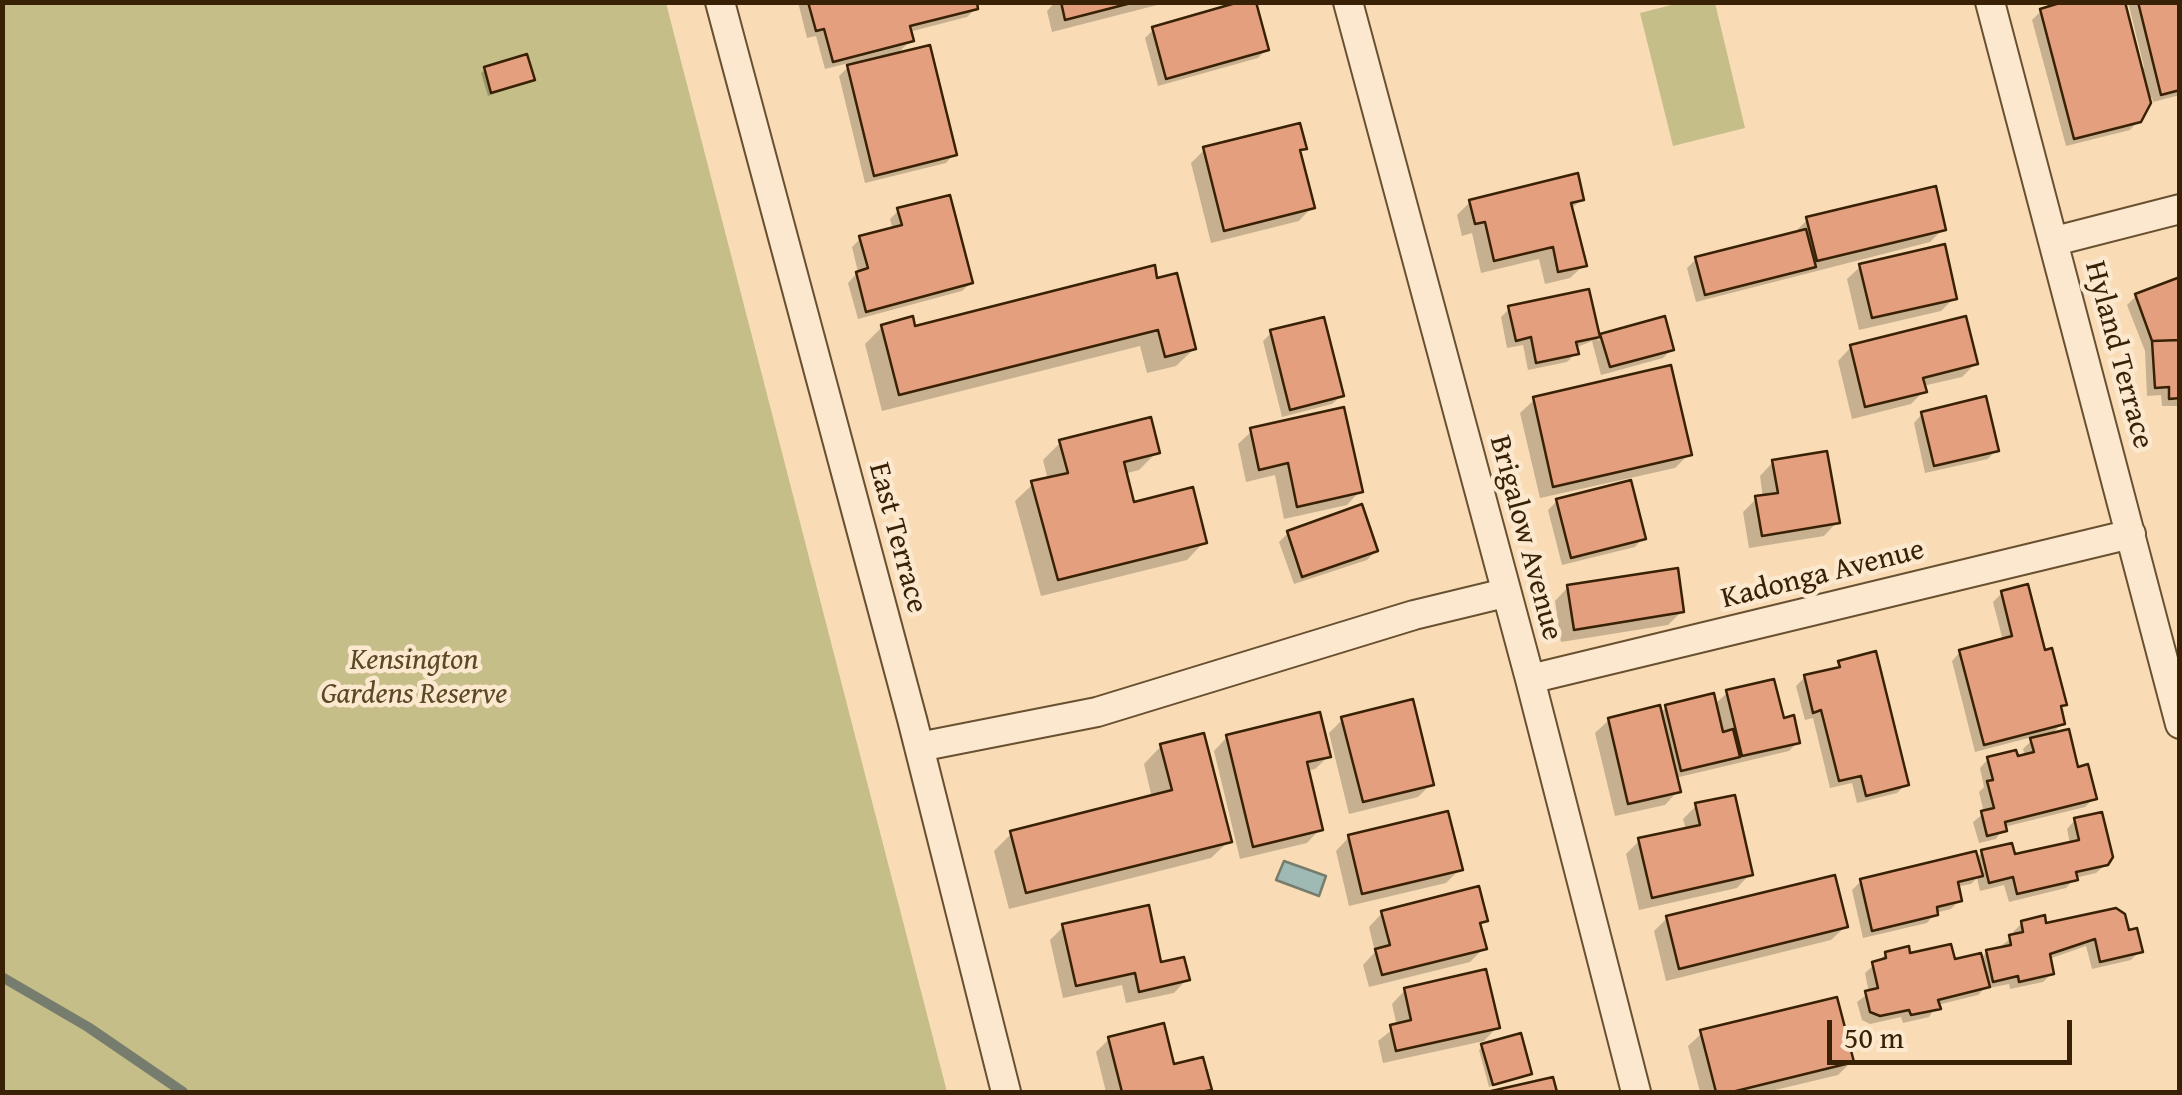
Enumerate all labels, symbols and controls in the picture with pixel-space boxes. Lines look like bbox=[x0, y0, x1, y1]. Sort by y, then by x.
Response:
street label: Hyland Terrace bbox=[2076, 257, 2160, 453]
street label: Brigalow Avenue bbox=[1480, 432, 1570, 644]
street label: East Terrace bbox=[860, 459, 934, 617]
street label: Kadonga Avenue bbox=[1718, 532, 1928, 618]
park label: Kensington Gardens Reserve bbox=[321, 643, 507, 714]
scale bar bbox=[1832, 1000, 2077, 1062]
text: 50 m bbox=[1844, 1015, 1904, 1059]

